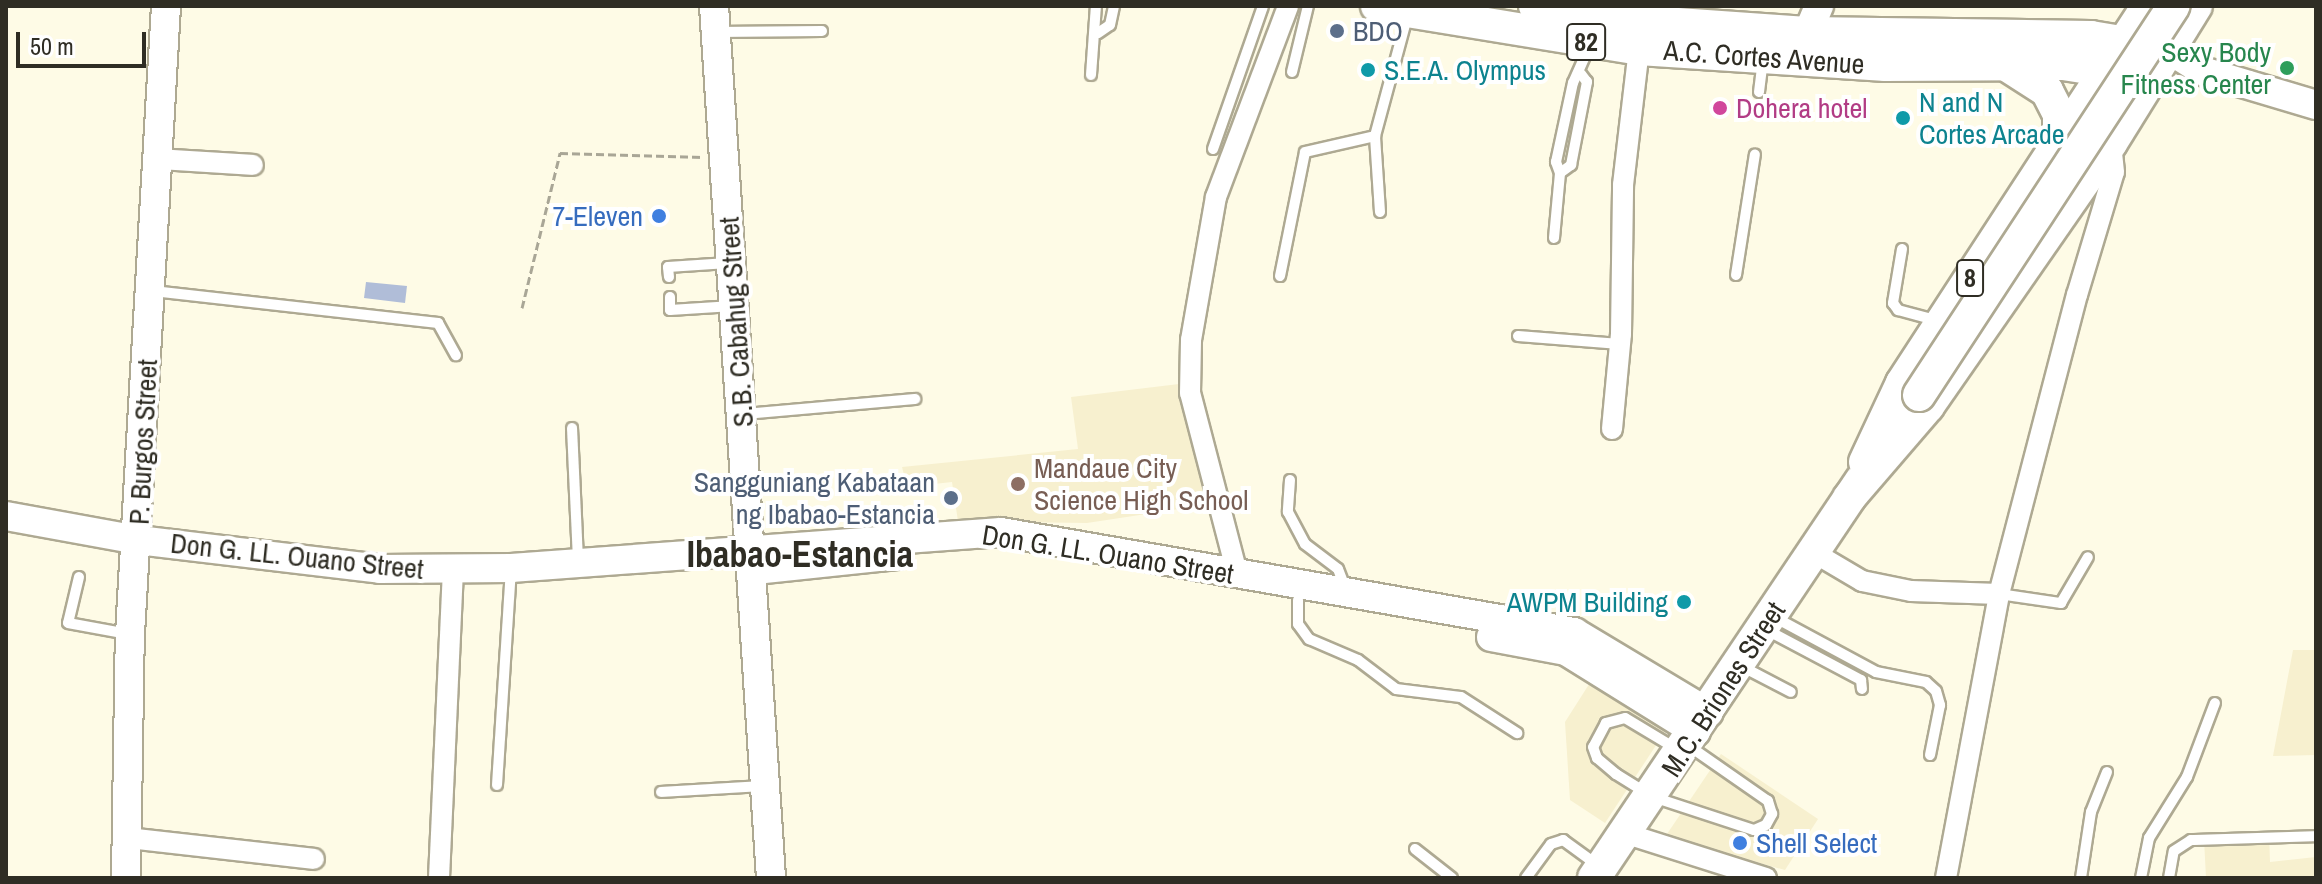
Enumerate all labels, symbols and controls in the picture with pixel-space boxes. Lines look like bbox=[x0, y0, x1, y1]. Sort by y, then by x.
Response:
place label: BDO bbox=[1353, 14, 1403, 48]
scale bar bbox=[20, 16, 150, 66]
road number: 82 bbox=[1566, 20, 1606, 64]
marker: BDO bbox=[1328, 22, 1346, 40]
text: 50 m bbox=[30, 30, 74, 62]
street label: A.C. Cortes Avenue bbox=[1662, 33, 1866, 81]
place label: Sexy Body Fitness Center bbox=[2120, 35, 2271, 101]
place label: S.E.A. Olympus bbox=[1384, 53, 1546, 87]
marker: Sexy Body Fitness Center bbox=[2278, 59, 2296, 77]
marker: S.E.A. Olympus bbox=[1359, 61, 1377, 79]
place label: N and N Cortes Arcade bbox=[1919, 85, 2066, 151]
place label: Dohera hotel bbox=[1736, 91, 1867, 125]
marker: Dohera hotel bbox=[1711, 99, 1729, 117]
marker: N and N Cortes Arcade bbox=[1894, 109, 1912, 127]
place label: 7-Eleven bbox=[552, 199, 643, 233]
marker: 7-Eleven bbox=[650, 207, 668, 225]
street label: S.B. Cabahug Street bbox=[712, 216, 760, 428]
road number: 8 bbox=[1956, 256, 1984, 300]
street label: P. Burgos Street bbox=[122, 358, 164, 526]
place label: Mandaue City Science High School bbox=[1034, 451, 1248, 517]
place label: Sangguniang Kabataan ng Ibabao-Estancia bbox=[694, 465, 935, 531]
marker: Mandaue City Science High School bbox=[1009, 475, 1027, 493]
marker: Sangguniang Kabataan ng Ibabao-Estancia bbox=[942, 489, 960, 507]
street label: Don G. LL. Ouano Street bbox=[980, 518, 1236, 590]
street label: Don G. LL. Ouano Street bbox=[169, 526, 425, 586]
district label: Ibabao-Estancia bbox=[687, 533, 913, 577]
place label: AWPM Building bbox=[1507, 585, 1668, 619]
marker: AWPM Building bbox=[1675, 593, 1693, 611]
street label: M.C. Briones Street bbox=[1654, 595, 1792, 783]
place label: Shell Select bbox=[1756, 826, 1877, 860]
marker: Shell Select bbox=[1731, 834, 1749, 852]

